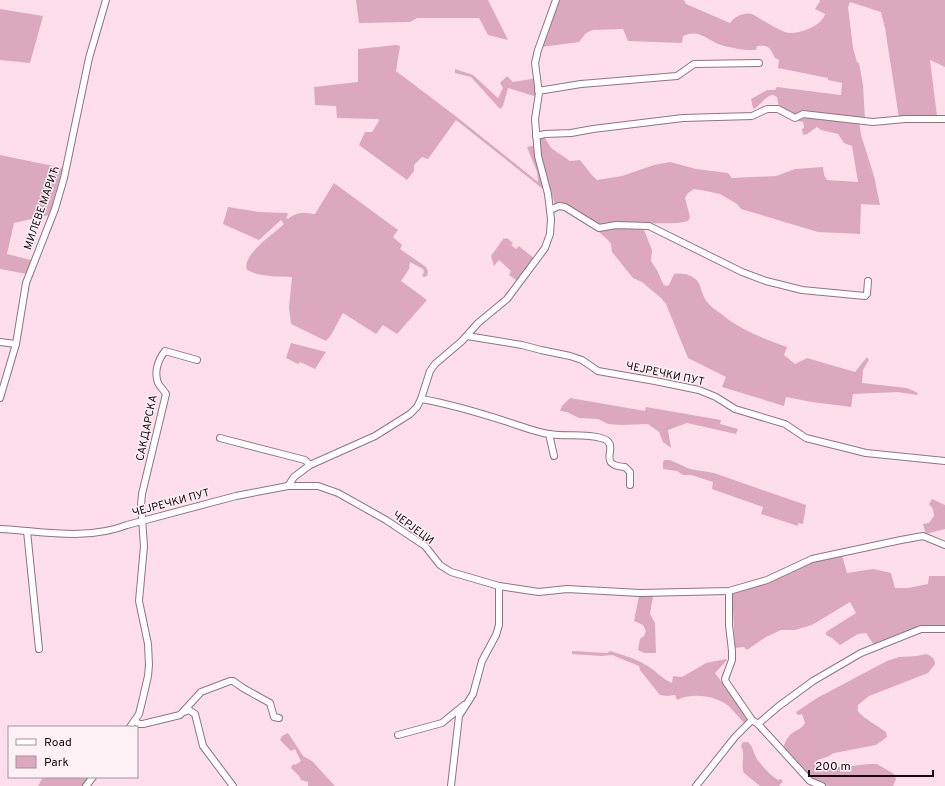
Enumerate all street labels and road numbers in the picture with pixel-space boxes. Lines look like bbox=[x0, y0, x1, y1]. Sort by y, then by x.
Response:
street label: МИЛЕВЕ МAРИЋ bbox=[21, 164, 63, 252]
street label: ЧЕЈРЕЧКИ ПУТ bbox=[625, 359, 705, 389]
street label: САКДАРСКА bbox=[133, 394, 161, 462]
street label: ЧЕЈРЕЧКИ ПУТ bbox=[131, 486, 211, 520]
street label: ЧЕРЈЕЦИ bbox=[390, 508, 436, 548]

